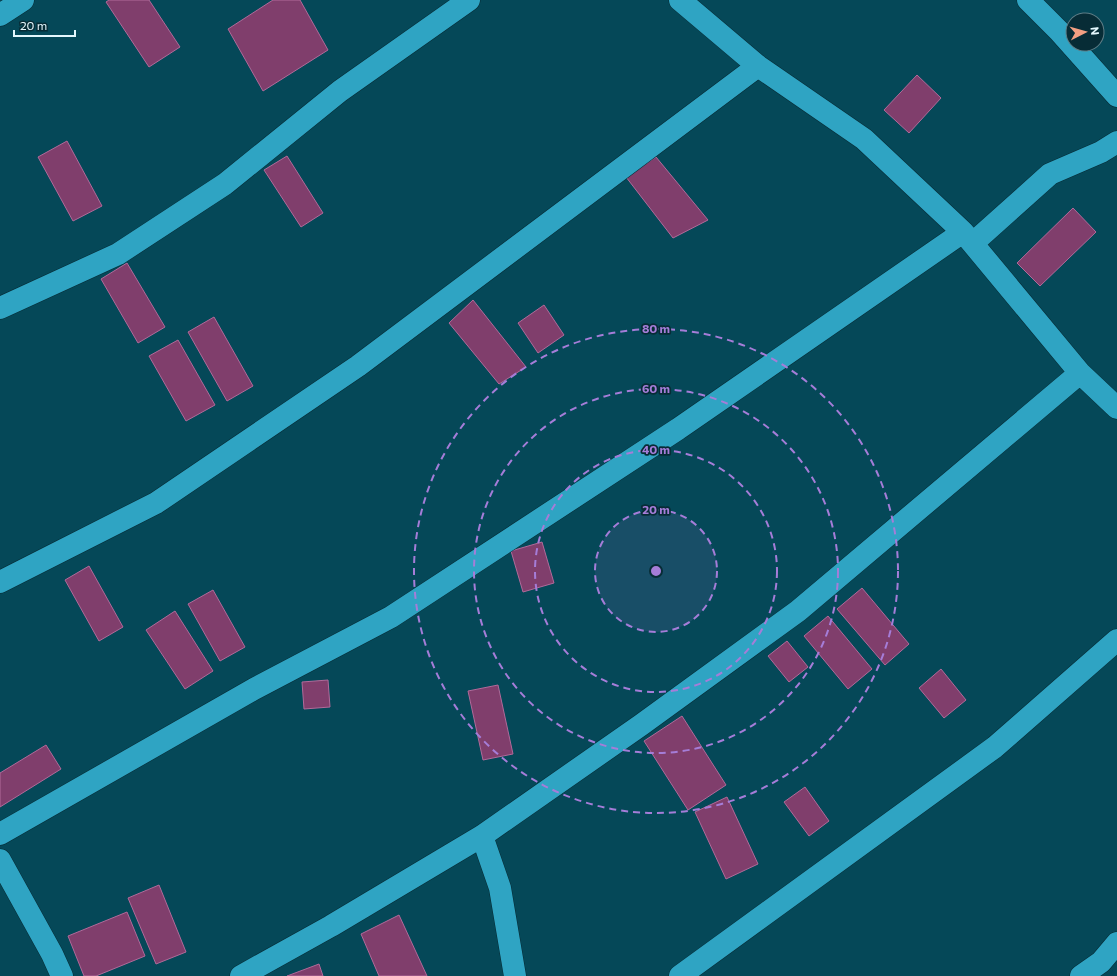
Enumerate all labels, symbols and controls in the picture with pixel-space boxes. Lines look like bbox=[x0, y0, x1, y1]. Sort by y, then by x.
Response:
scale bar bbox=[14, 12, 75, 38]
north arrow bbox=[1065, 12, 1105, 52]
text: 20 m bbox=[20, 18, 47, 32]
text: N bbox=[1089, 26, 1102, 36]
text: 80 m bbox=[642, 321, 670, 335]
text: 60 m bbox=[642, 381, 670, 395]
text: 40 m bbox=[642, 442, 670, 456]
text: 20 m bbox=[642, 502, 670, 516]
centre of rings bbox=[649, 564, 663, 578]

